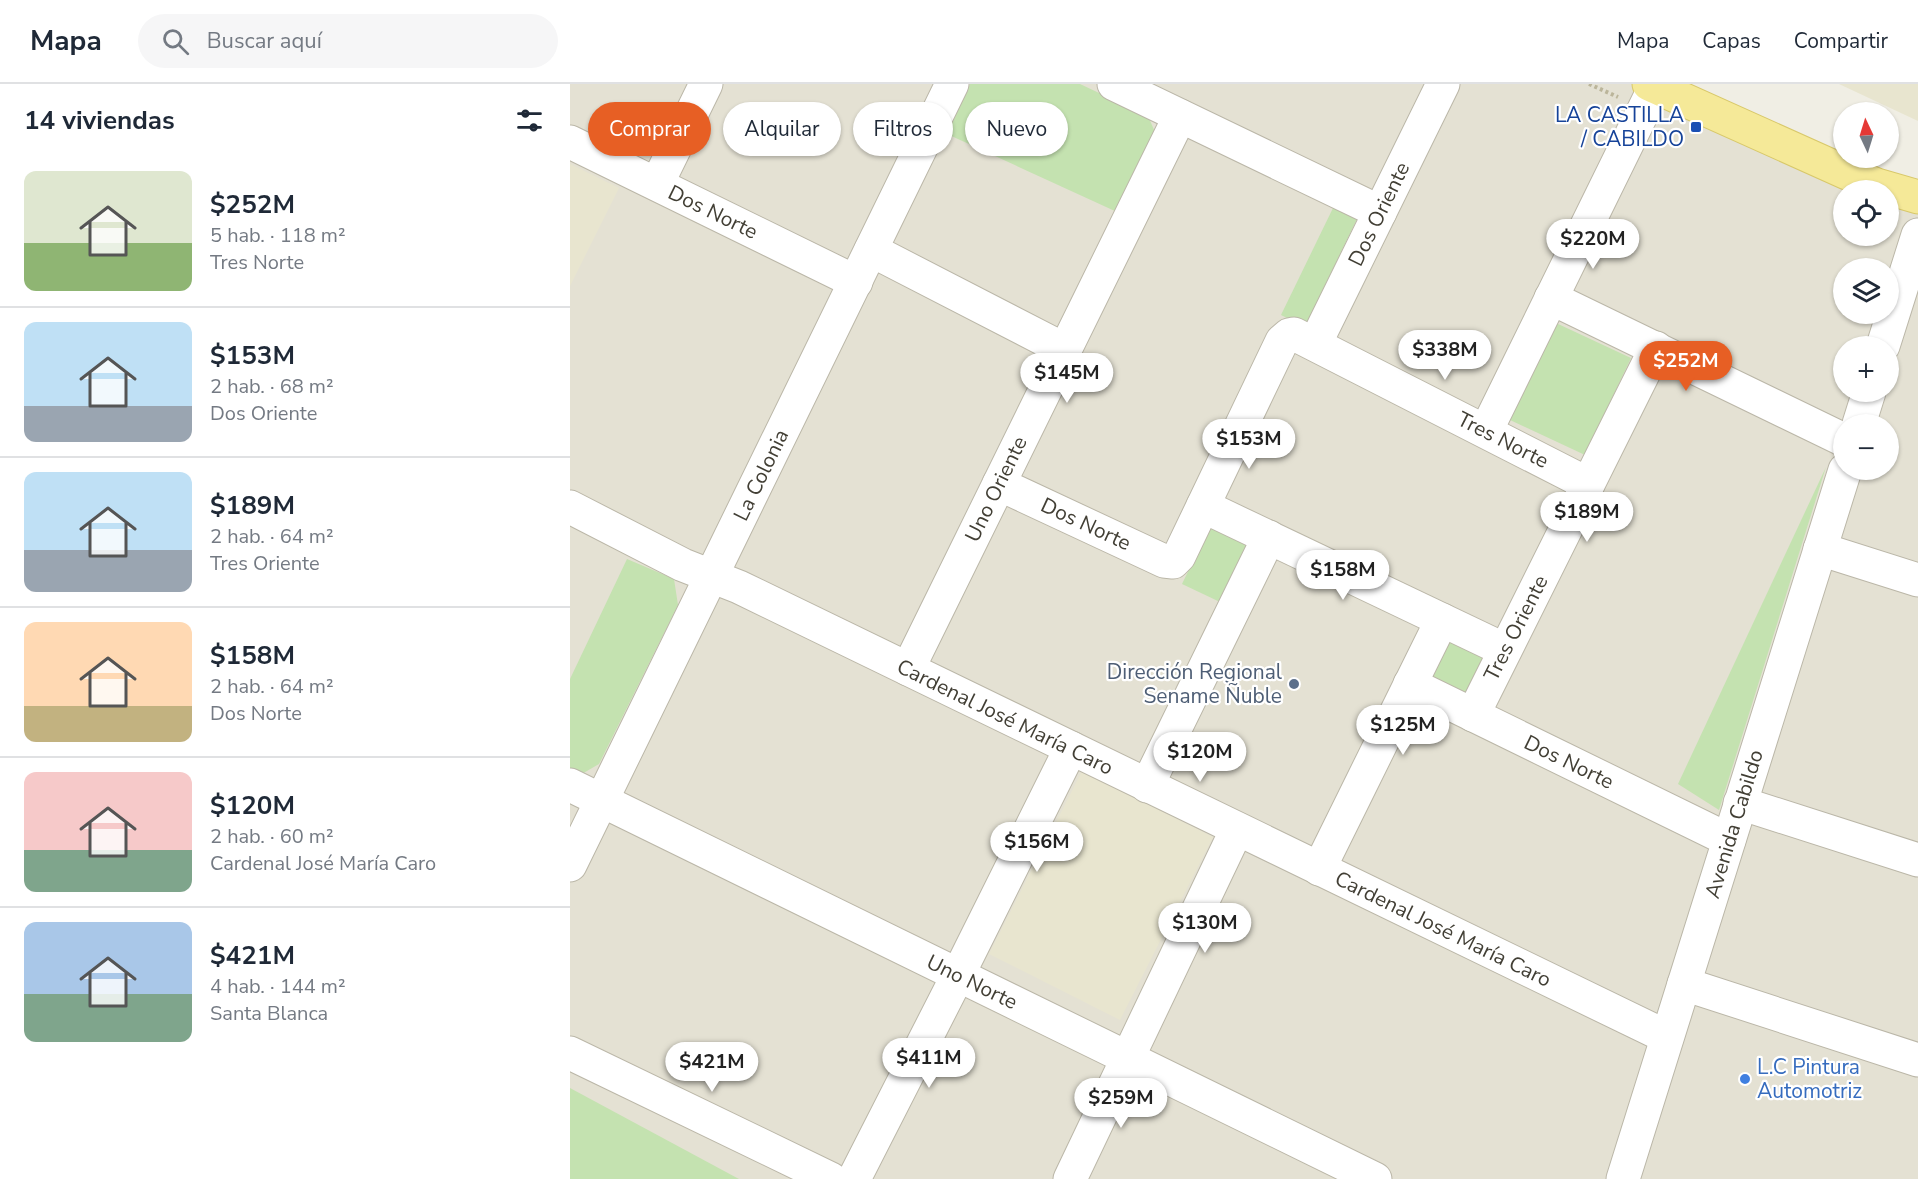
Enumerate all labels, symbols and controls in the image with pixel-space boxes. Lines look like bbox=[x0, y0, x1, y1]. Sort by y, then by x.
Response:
search box bbox=[138, 14, 558, 68]
text: Mapa bbox=[30, 22, 102, 60]
icon: search bbox=[159, 25, 192, 58]
text: Buscar aquí bbox=[207, 26, 322, 56]
text: Mapa bbox=[1617, 27, 1669, 55]
text: Capas bbox=[1702, 27, 1761, 55]
text: Compartir bbox=[1794, 27, 1888, 55]
place label: LA CASTILLA / CABILDO bbox=[1555, 101, 1684, 153]
chip: Comprar bbox=[588, 102, 711, 156]
chip: Alquilar bbox=[723, 102, 841, 156]
chip: Filtros bbox=[853, 102, 953, 156]
chip: Nuevo bbox=[965, 102, 1068, 156]
north arrow bbox=[1833, 102, 1899, 168]
map controls bbox=[1833, 102, 1899, 480]
text: 14 viviendas bbox=[24, 103, 175, 138]
icon: filters bbox=[513, 104, 546, 137]
marker: LA CASTILLA / CABILDO bbox=[1689, 120, 1703, 134]
street label: Dos Oriente bbox=[1342, 157, 1416, 271]
street label: Dos Norte bbox=[664, 178, 762, 246]
button: locate bbox=[1833, 180, 1899, 246]
text: $252M bbox=[210, 187, 295, 222]
icon: home bbox=[72, 195, 144, 267]
pin: $220M bbox=[1551, 219, 1635, 270]
text: 5 hab. · 118 m² bbox=[210, 222, 346, 249]
text: $220M bbox=[1560, 225, 1626, 252]
text: Tres Norte bbox=[210, 249, 304, 276]
button: layers bbox=[1833, 258, 1899, 324]
pin: $338M bbox=[1403, 330, 1487, 381]
text: $338M bbox=[1412, 336, 1478, 363]
button: + bbox=[1833, 336, 1899, 402]
text: $153M bbox=[210, 338, 295, 373]
pin: $252M bbox=[1644, 341, 1728, 392]
icon: home bbox=[72, 346, 144, 418]
text: $252M bbox=[1653, 347, 1719, 374]
pin: $145M bbox=[1025, 353, 1109, 404]
text: $145M bbox=[1034, 359, 1100, 386]
text: 2 hab. · 68 m² bbox=[210, 373, 334, 400]
text: Dos Oriente bbox=[210, 400, 317, 427]
street label: Tres Norte bbox=[1453, 405, 1553, 475]
button: − bbox=[1833, 414, 1899, 480]
pin: $153M bbox=[1207, 419, 1291, 470]
street label: La Colonia bbox=[727, 424, 795, 526]
text: $153M bbox=[1216, 425, 1282, 452]
street label: Uno Oriente bbox=[958, 431, 1034, 547]
text: $189M bbox=[210, 488, 295, 523]
street label: Dos Norte bbox=[1036, 491, 1136, 557]
pin: $189M bbox=[1545, 492, 1629, 543]
icon: home bbox=[72, 496, 144, 568]
text: $189M bbox=[1554, 498, 1620, 525]
text: 2 hab. · 64 m² bbox=[210, 523, 334, 550]
text: Tres Oriente bbox=[210, 550, 320, 577]
pin: $158M bbox=[1301, 550, 1385, 601]
text: $158M bbox=[1310, 556, 1376, 583]
street label: Tres Oriente bbox=[1477, 570, 1555, 686]
text: $158M bbox=[210, 638, 295, 673]
icon: home bbox=[72, 646, 144, 718]
street label: Cardenal José María Caro bbox=[892, 652, 1118, 782]
place label: Dirección Regional Sename Ñuble bbox=[1107, 658, 1283, 710]
text: 2 hab. · 64 m² bbox=[210, 673, 334, 700]
marker: Dirección Regional Sename Ñuble bbox=[1287, 677, 1301, 691]
text: Dos Norte bbox=[210, 700, 302, 727]
pin: $125M bbox=[1361, 705, 1445, 756]
text: $125M bbox=[1370, 711, 1436, 738]
street label: Dos Norte bbox=[1520, 728, 1618, 796]
pin: $120M bbox=[1158, 732, 1242, 783]
text: $120M bbox=[1167, 738, 1233, 765]
street label: Avenida Cabildo bbox=[1698, 746, 1770, 902]
text: $120M bbox=[210, 788, 295, 823]
icon: home bbox=[72, 796, 144, 868]
pin: $156M bbox=[995, 822, 1079, 873]
text: 2 hab. · 60 m² bbox=[210, 823, 334, 850]
text: $156M bbox=[1004, 828, 1070, 855]
text: Cardenal José María Caro bbox=[210, 850, 436, 877]
street label: Cardenal José María Caro bbox=[1330, 864, 1556, 994]
pin: $130M bbox=[1163, 903, 1247, 954]
text: $130M bbox=[1172, 909, 1238, 936]
text: $421M bbox=[210, 938, 295, 973]
icon: home bbox=[72, 946, 144, 1018]
street label: Uno Norte bbox=[922, 948, 1022, 1016]
text: 4 hab. · 144 m² bbox=[210, 973, 346, 1000]
text: Santa Blanca bbox=[210, 1000, 328, 1027]
pin: $411M bbox=[887, 1038, 971, 1089]
pin: $421M bbox=[670, 1042, 754, 1093]
text: $411M bbox=[896, 1044, 962, 1071]
text: $421M bbox=[679, 1048, 745, 1075]
place label: L.C Pintura Automotriz bbox=[1757, 1053, 1862, 1105]
marker: L.C Pintura Automotriz bbox=[1738, 1072, 1752, 1086]
pin: $259M bbox=[1079, 1078, 1163, 1129]
text: $259M bbox=[1088, 1084, 1154, 1111]

